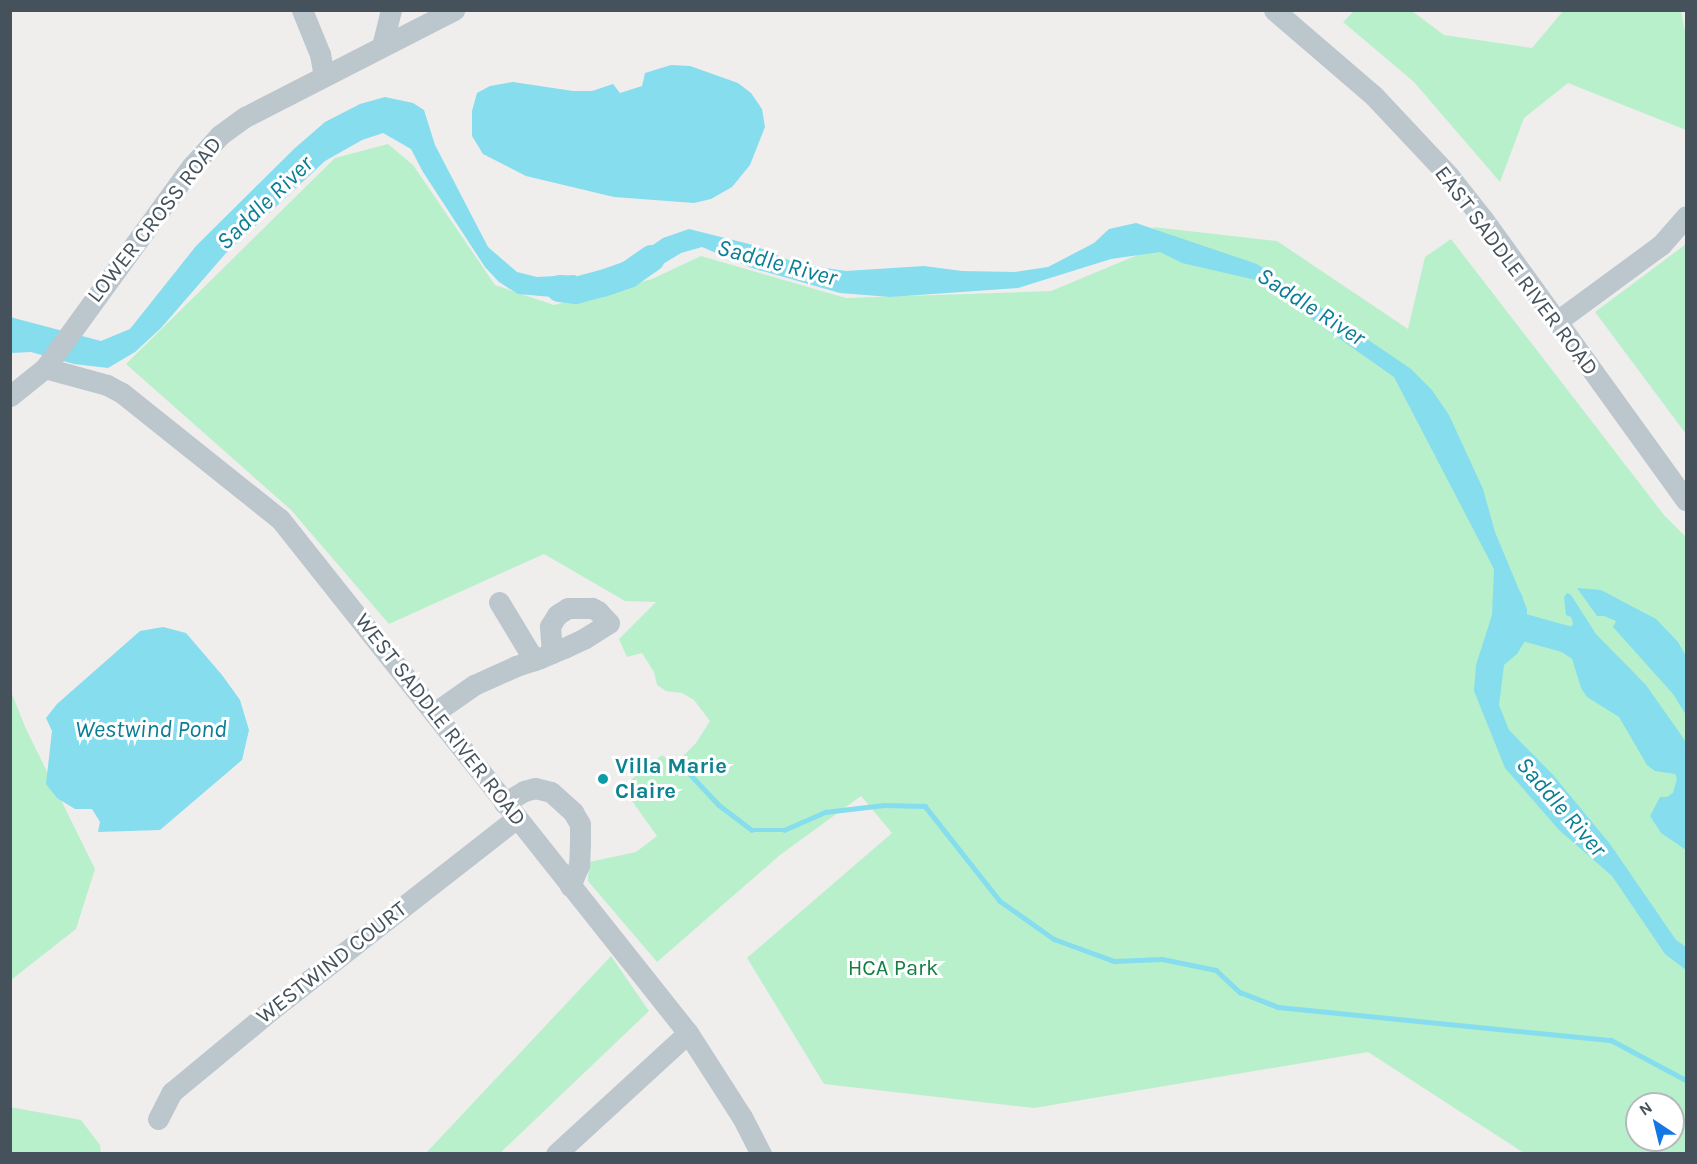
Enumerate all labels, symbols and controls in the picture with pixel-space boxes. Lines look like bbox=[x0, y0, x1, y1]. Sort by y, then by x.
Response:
street label: LOWER CROSS ROAD bbox=[82, 132, 228, 308]
water label: Saddle River bbox=[211, 150, 319, 256]
street label: EAST SADDLE RIVER ROAD bbox=[1429, 161, 1603, 381]
water label: Saddle River bbox=[714, 233, 840, 293]
water label: Saddle River bbox=[1252, 261, 1370, 353]
street label: WEST SADDLE RIVER ROAD bbox=[349, 609, 531, 831]
water label: Westwind Pond bbox=[75, 716, 227, 744]
water label: Saddle River bbox=[1510, 751, 1612, 863]
place label: Villa Marie Claire bbox=[615, 753, 727, 804]
marker: Villa Marie Claire bbox=[596, 772, 610, 786]
street label: WESTWIND COURT bbox=[252, 896, 412, 1030]
park label: HCA Park bbox=[848, 956, 938, 982]
north arrow bbox=[1625, 1092, 1685, 1152]
text: N bbox=[1635, 1097, 1656, 1120]

